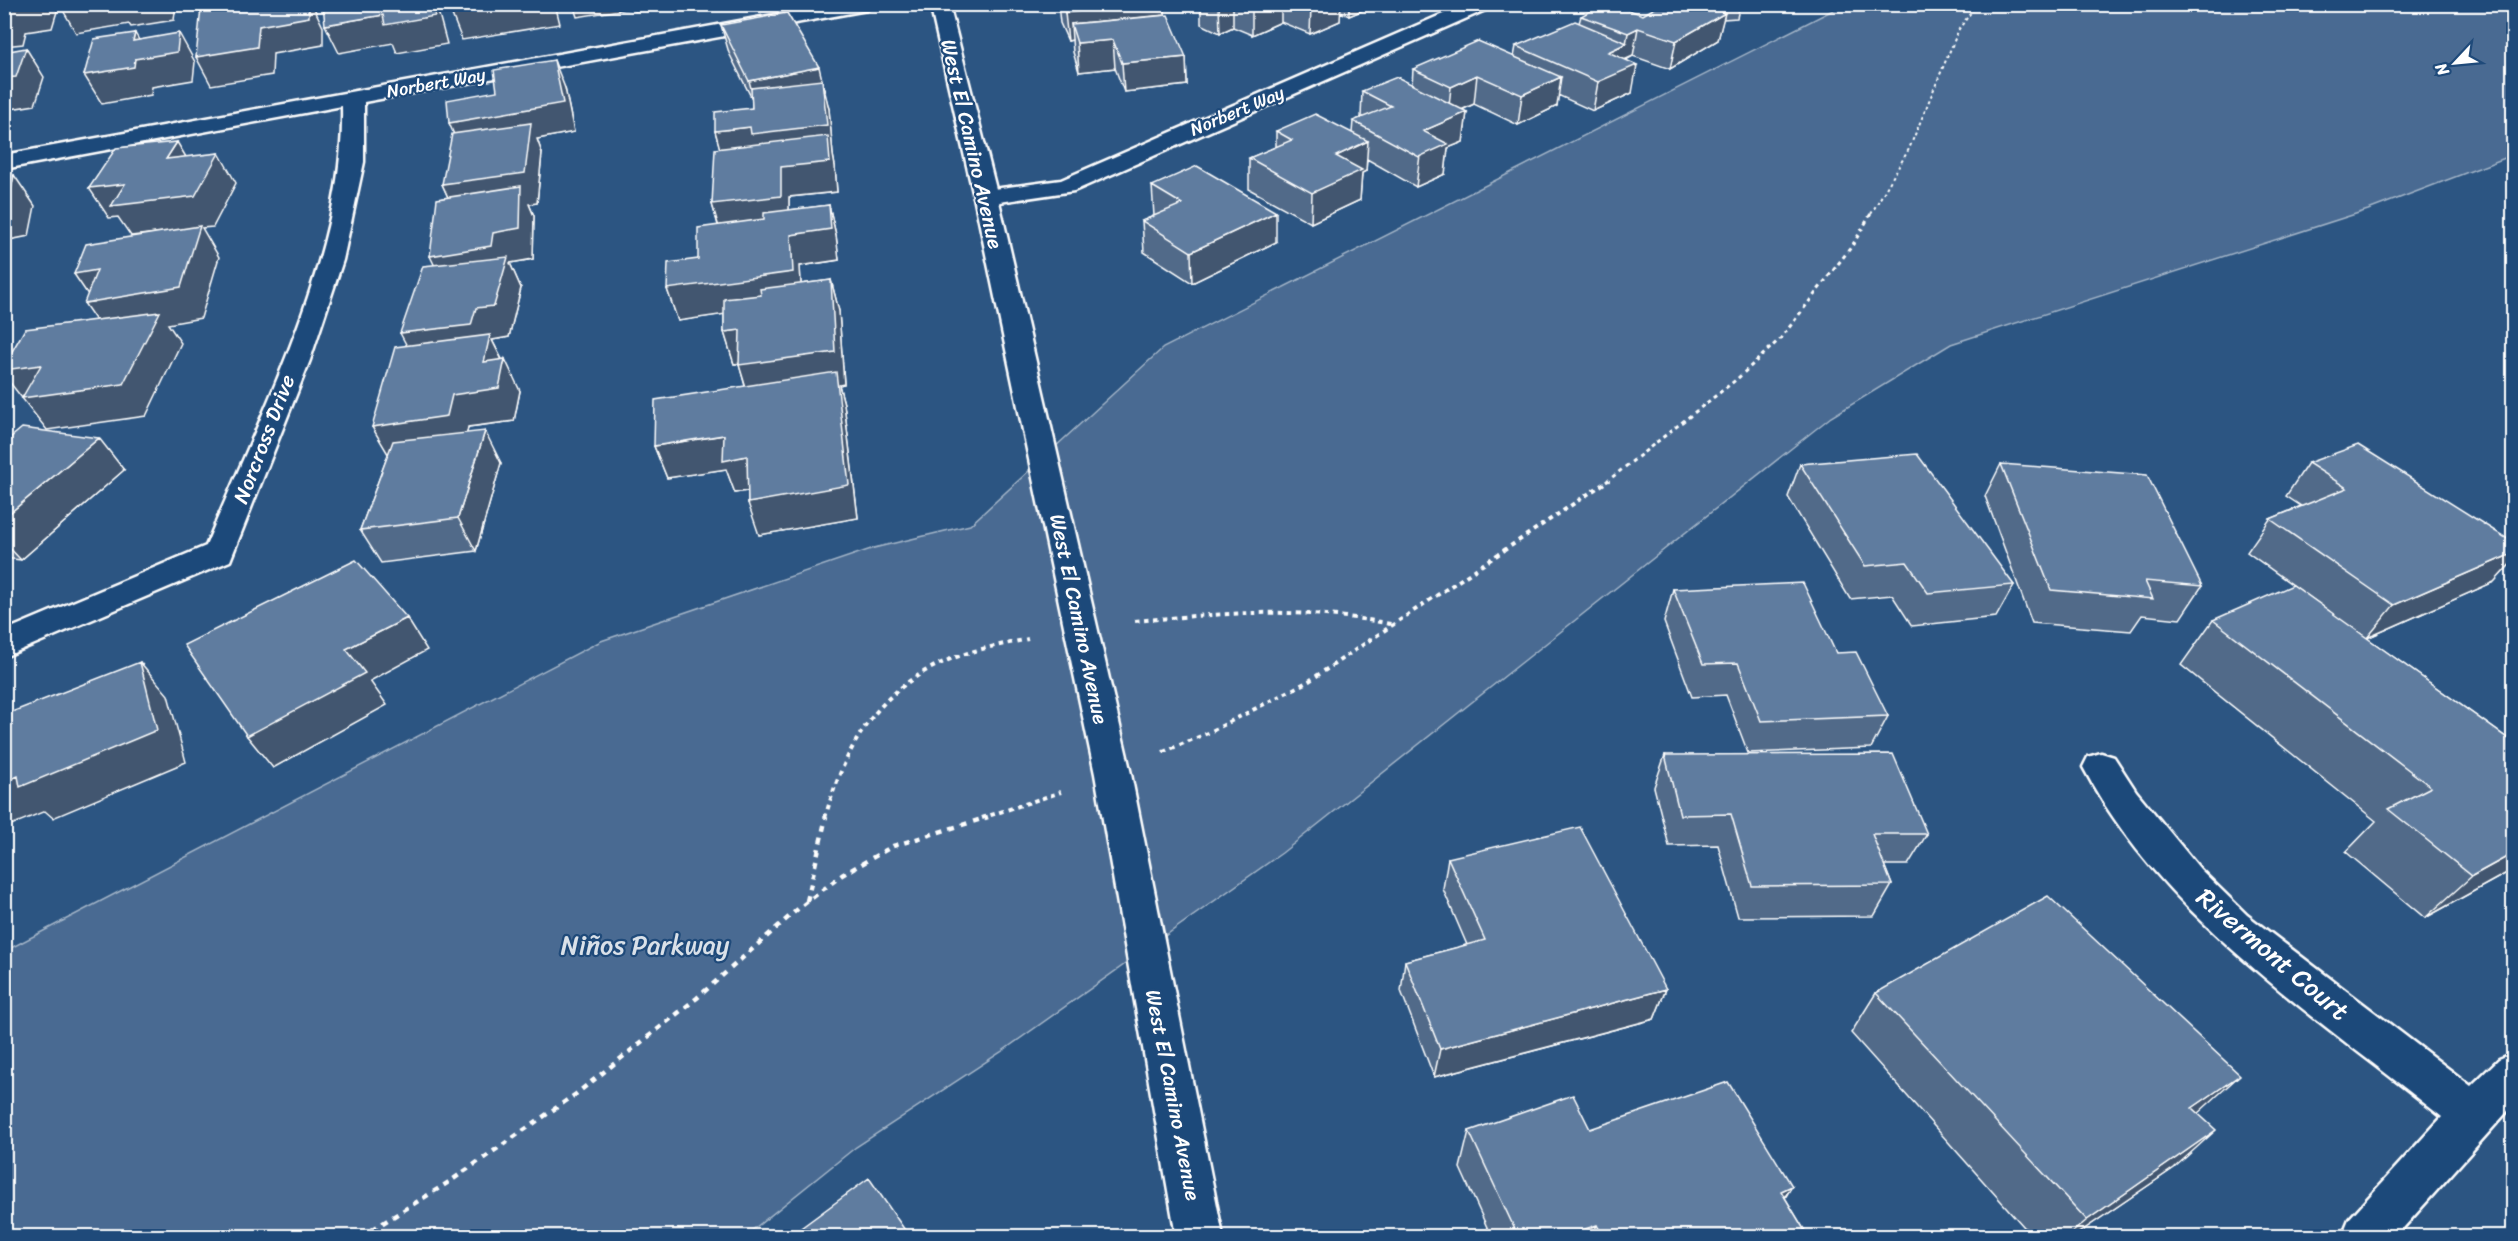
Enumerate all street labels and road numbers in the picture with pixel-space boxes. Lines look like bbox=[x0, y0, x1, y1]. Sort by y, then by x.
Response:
street label: West El Camino Avenue bbox=[929, 35, 1015, 253]
street label: Norbert Way bbox=[384, 58, 489, 107]
street label: Norbert Way bbox=[1185, 76, 1290, 145]
street label: Norcross Drive bbox=[222, 369, 306, 509]
street label: West El Camino Avenue bbox=[1038, 510, 1120, 728]
street label: Rivermont Court bbox=[2186, 875, 2360, 1033]
street label: West El Camino Avenue bbox=[1134, 986, 1212, 1204]

